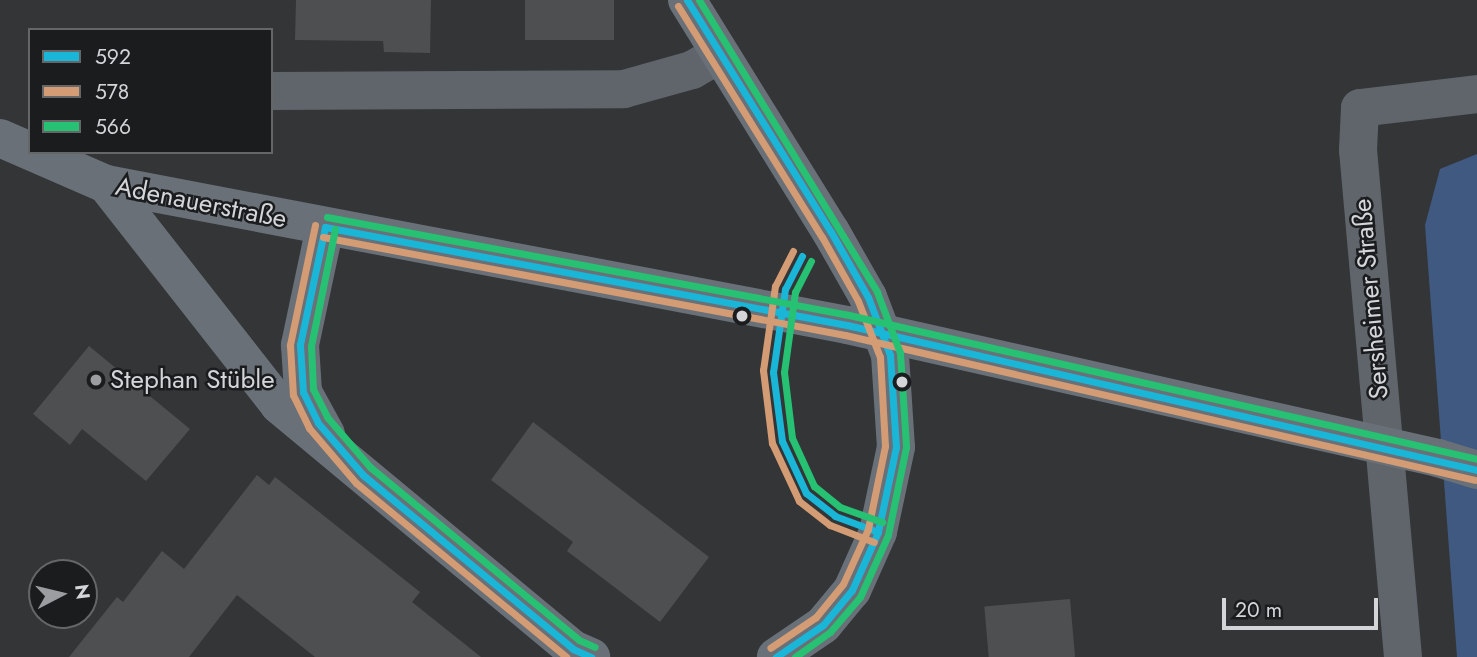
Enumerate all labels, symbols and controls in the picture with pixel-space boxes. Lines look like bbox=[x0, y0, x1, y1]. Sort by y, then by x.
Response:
legend bbox=[28, 28, 273, 154]
text: 592 bbox=[95, 42, 131, 72]
text: 578 bbox=[95, 77, 129, 107]
text: 566 bbox=[95, 112, 131, 142]
street label: Adenauerstraße bbox=[113, 171, 289, 235]
street label: Sersheimer Straße bbox=[1347, 197, 1395, 401]
unlabelled marker bbox=[735, 309, 749, 323]
place label: Stephan Stüble bbox=[110, 364, 275, 396]
marker: Stephan Stüble bbox=[88, 372, 104, 388]
unlabelled marker bbox=[895, 375, 909, 389]
north arrow bbox=[28, 559, 98, 629]
text: N bbox=[68, 582, 97, 601]
scale bar bbox=[1225, 584, 1381, 628]
text: 20 m bbox=[1235, 595, 1282, 625]

